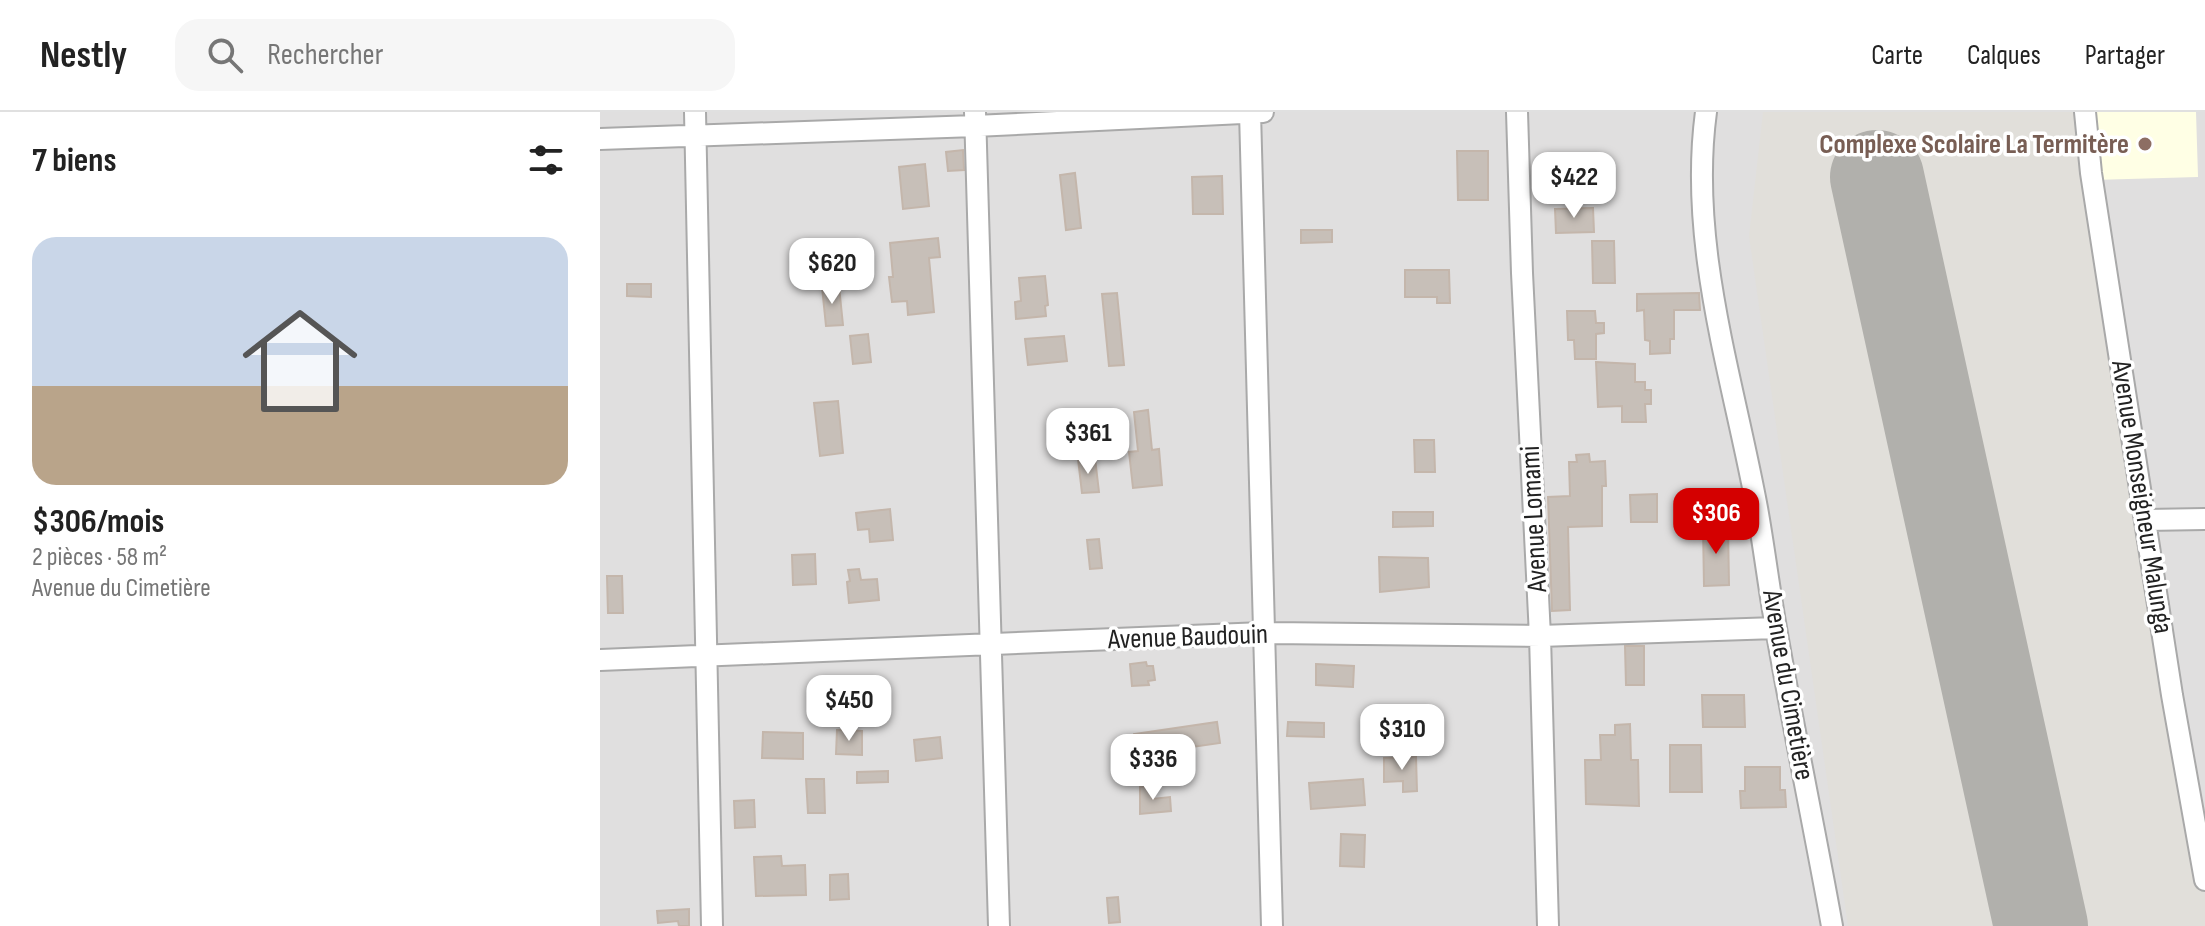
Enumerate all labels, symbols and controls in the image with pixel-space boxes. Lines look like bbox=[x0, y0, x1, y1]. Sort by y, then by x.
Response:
search box bbox=[175, 19, 735, 91]
text: Nestly bbox=[40, 33, 127, 78]
icon: search bbox=[203, 33, 247, 77]
text: Rechercher bbox=[267, 37, 383, 73]
text: Carte bbox=[1871, 39, 1923, 72]
text: Calques bbox=[1967, 39, 2041, 72]
text: Partager bbox=[2085, 39, 2165, 72]
place label: Complexe Scolaire La Termitère bbox=[1819, 128, 2129, 161]
marker: Complexe Scolaire La Termitère bbox=[2136, 135, 2154, 153]
icon: filters bbox=[524, 138, 568, 182]
text: 7 biens bbox=[32, 140, 117, 181]
pin: $422 bbox=[1527, 152, 1621, 220]
text: $422 bbox=[1550, 162, 1598, 193]
pin: $620 bbox=[785, 238, 879, 306]
text: $620 bbox=[807, 248, 857, 279]
icon: home bbox=[228, 289, 372, 433]
street label: Avenue Monseigneur Malunga bbox=[2104, 357, 2180, 636]
pin: $361 bbox=[1041, 408, 1135, 476]
text: $361 bbox=[1064, 418, 1112, 449]
street label: Avenue Lomami bbox=[1514, 445, 1554, 594]
pin: $306 bbox=[1669, 488, 1763, 556]
text: $306 bbox=[1691, 498, 1741, 529]
text: $306/mois bbox=[32, 501, 164, 542]
text: 2 pièces · 58 m² bbox=[32, 542, 167, 573]
text: Avenue du Cimetière bbox=[32, 573, 211, 604]
street label: Avenue du Cimetière bbox=[1755, 586, 1821, 783]
street label: Avenue Baudouin bbox=[1106, 618, 1269, 656]
pin: $450 bbox=[802, 675, 896, 743]
text: $450 bbox=[824, 685, 874, 716]
pin: $310 bbox=[1355, 704, 1449, 772]
text: $310 bbox=[1378, 714, 1426, 745]
pin: $336 bbox=[1106, 734, 1200, 802]
text: $336 bbox=[1129, 744, 1177, 775]

